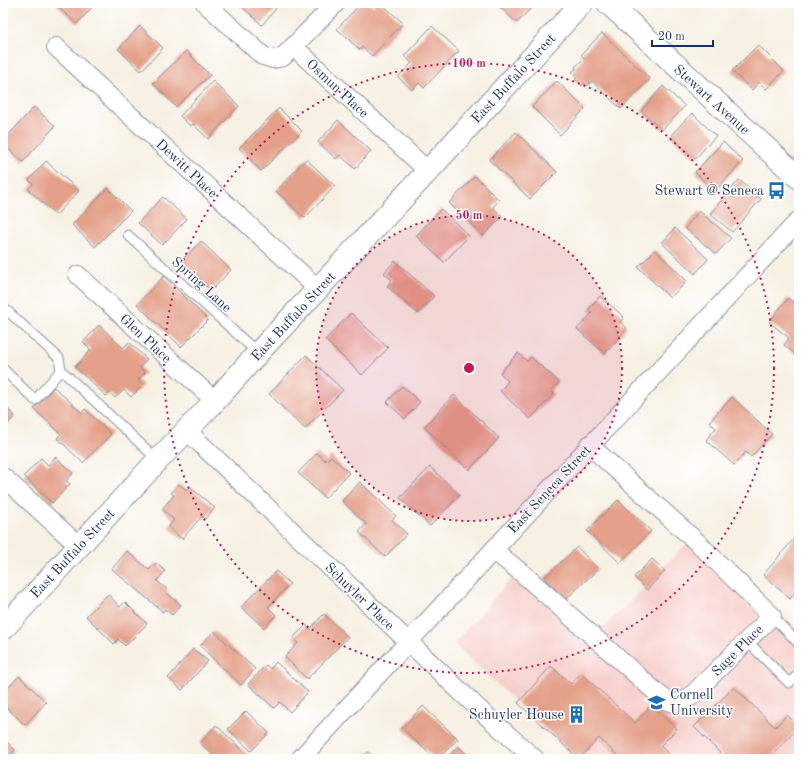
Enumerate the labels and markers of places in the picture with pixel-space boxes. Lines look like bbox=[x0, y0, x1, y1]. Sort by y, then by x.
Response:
bus stop icon: Stewart @ Seneca bbox=[767, 180, 787, 200]
place label: Stewart @ Seneca bbox=[655, 184, 764, 198]
centre of rings bbox=[462, 361, 476, 375]
place label: Cornell University bbox=[670, 688, 734, 718]
school or university icon: Cornell University bbox=[647, 692, 667, 712]
building icon: Schuyler House bbox=[567, 704, 587, 724]
place label: Schuyler House bbox=[469, 708, 564, 722]

